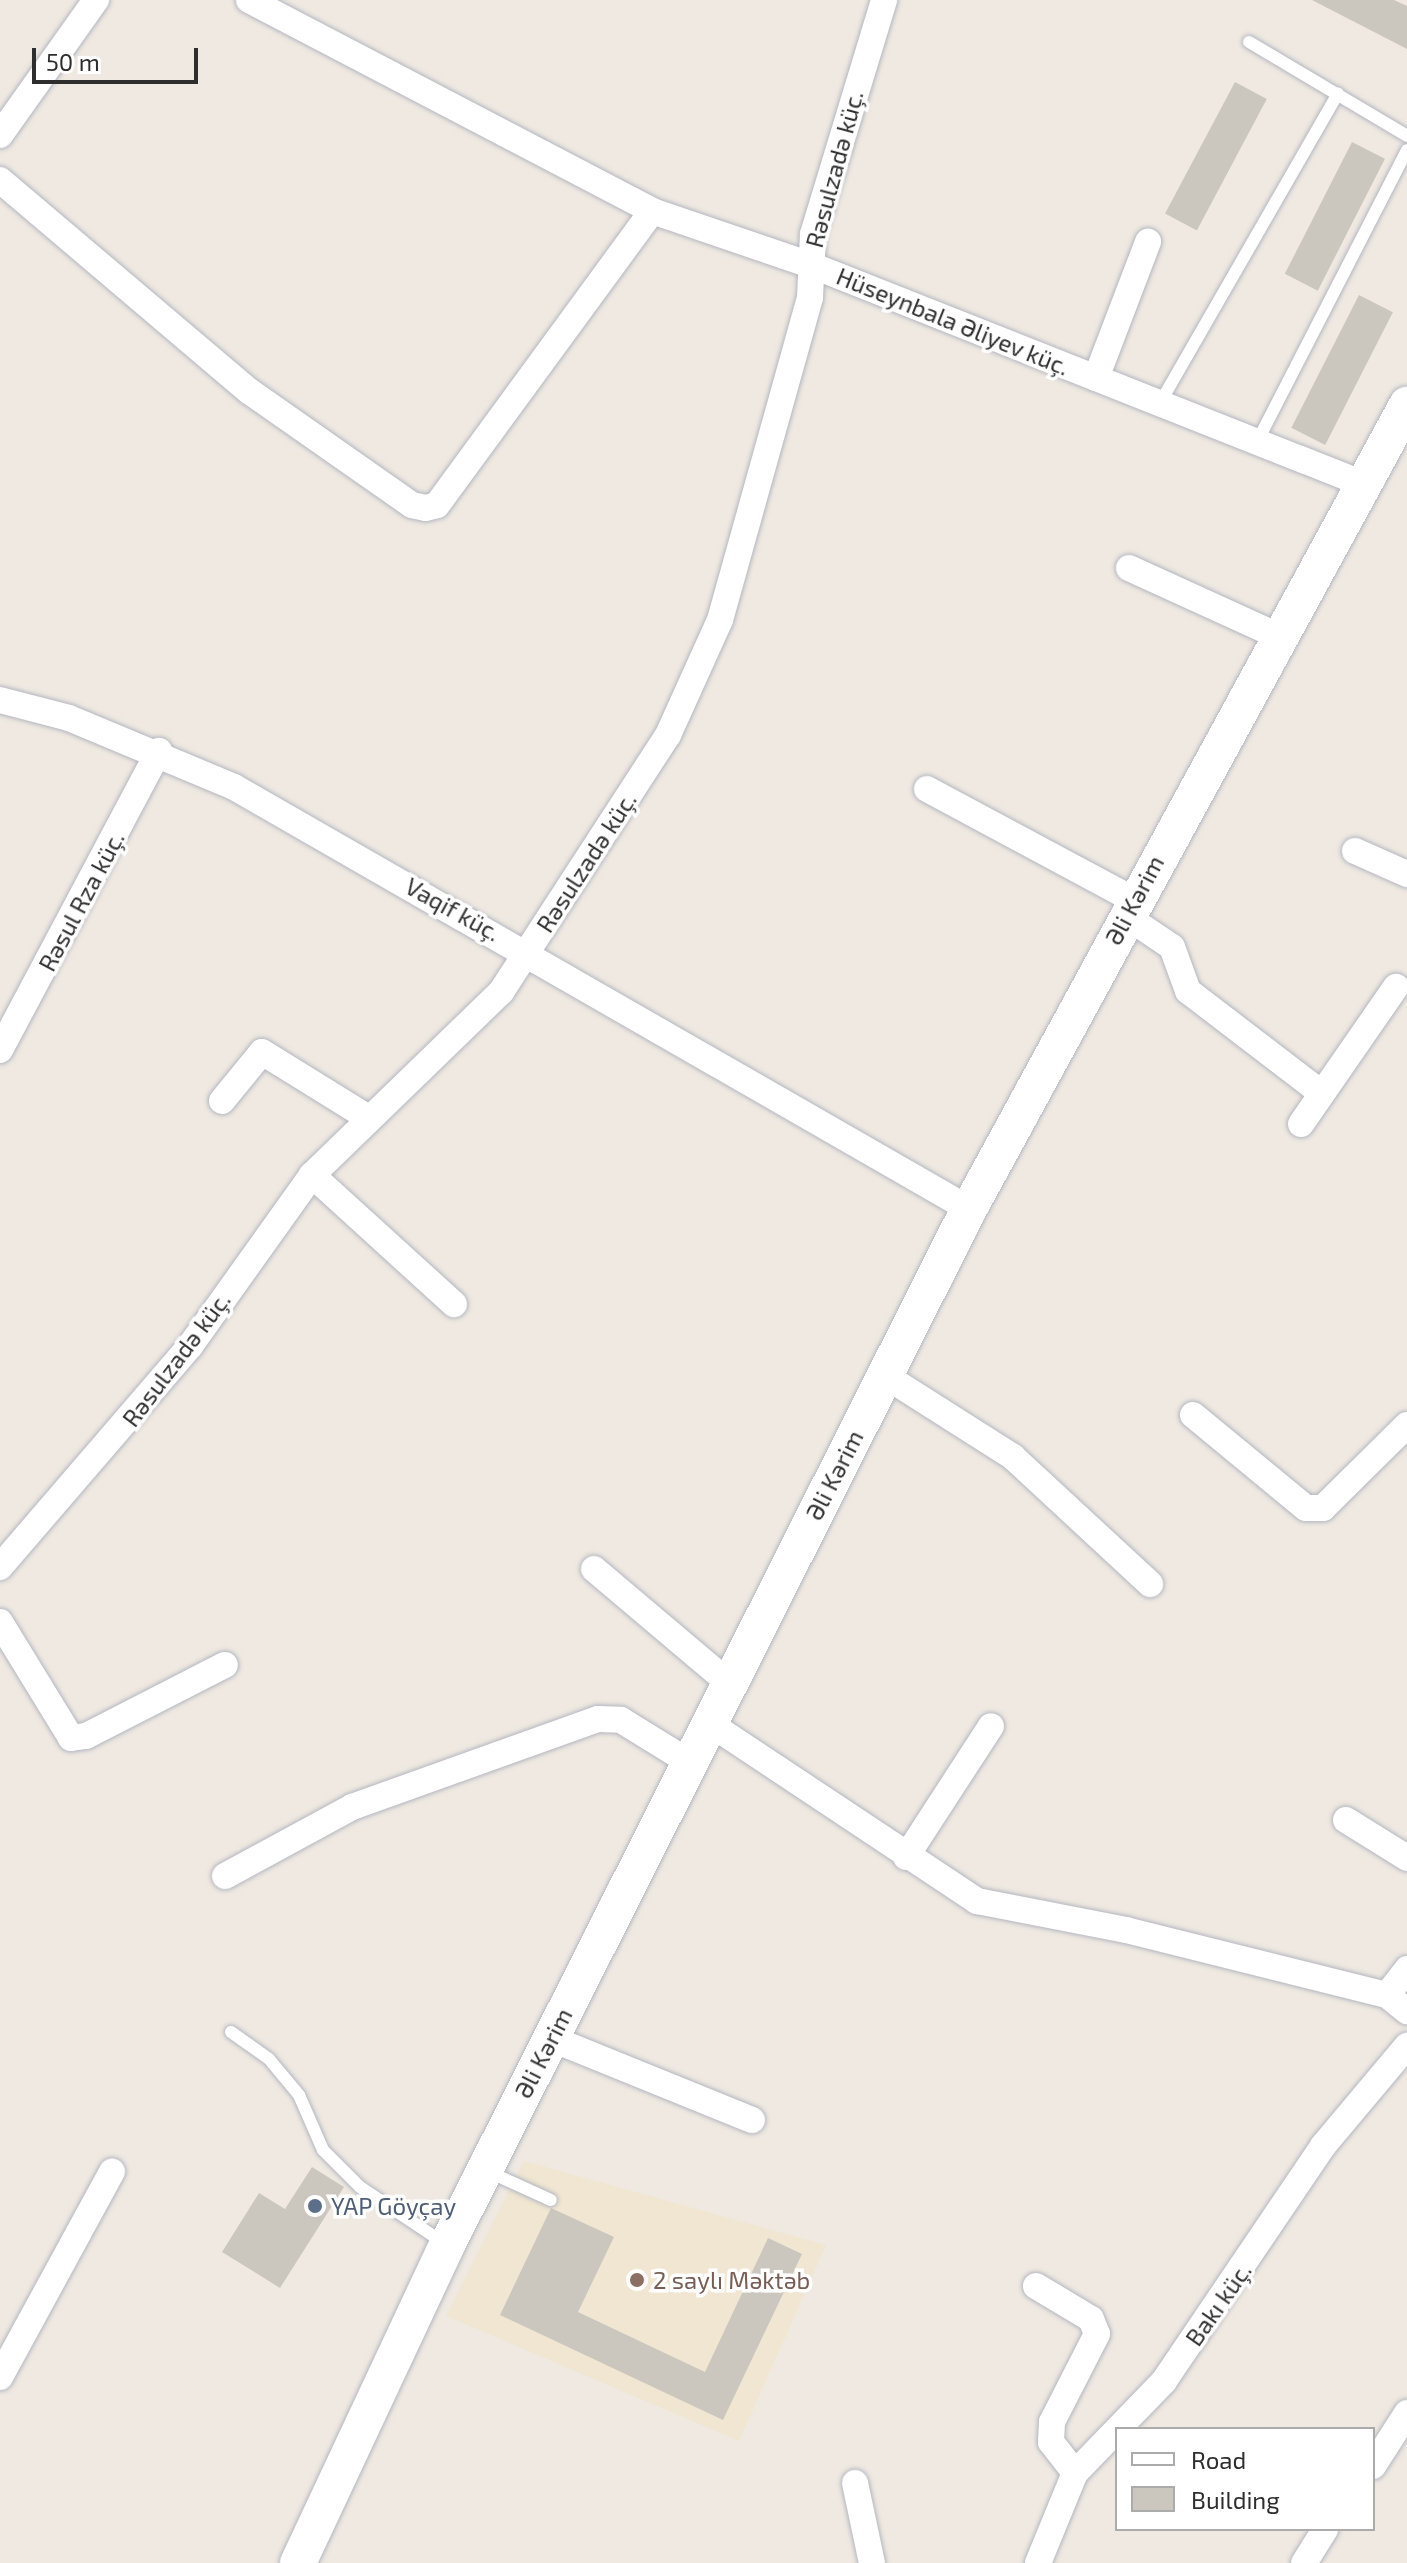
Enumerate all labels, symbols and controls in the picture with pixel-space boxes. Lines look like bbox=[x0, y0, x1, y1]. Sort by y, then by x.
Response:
scale bar bbox=[36, 32, 202, 82]
text: 50 m bbox=[46, 47, 100, 76]
street label: Rəsulzadə küç. bbox=[799, 87, 869, 251]
street label: Hüseynbala Əliyev küç. bbox=[832, 261, 1074, 381]
street label: Rəsulzadə küç. bbox=[530, 787, 642, 937]
street label: Rəsul Rza küç. bbox=[32, 826, 130, 976]
street label: Əli Kərim bbox=[1098, 850, 1170, 950]
street label: Vaqif küç. bbox=[400, 871, 506, 947]
street label: Rəsulzadə küç. bbox=[116, 1286, 236, 1432]
street label: Əli Kərim bbox=[799, 1425, 869, 1525]
street label: Əli Kərim bbox=[508, 2003, 578, 2103]
place label: YAP Göyçay bbox=[331, 2192, 457, 2220]
marker: YAP Göyçay bbox=[306, 2197, 324, 2215]
street label: Bakı küç. bbox=[1179, 2257, 1257, 2351]
place label: 2 saylı Məktəb bbox=[653, 2266, 810, 2294]
marker: 2 saylı Məktəb bbox=[628, 2271, 646, 2289]
legend bbox=[1115, 2427, 1375, 2531]
text: Road bbox=[1191, 2445, 1246, 2474]
text: Building bbox=[1191, 2485, 1280, 2514]

